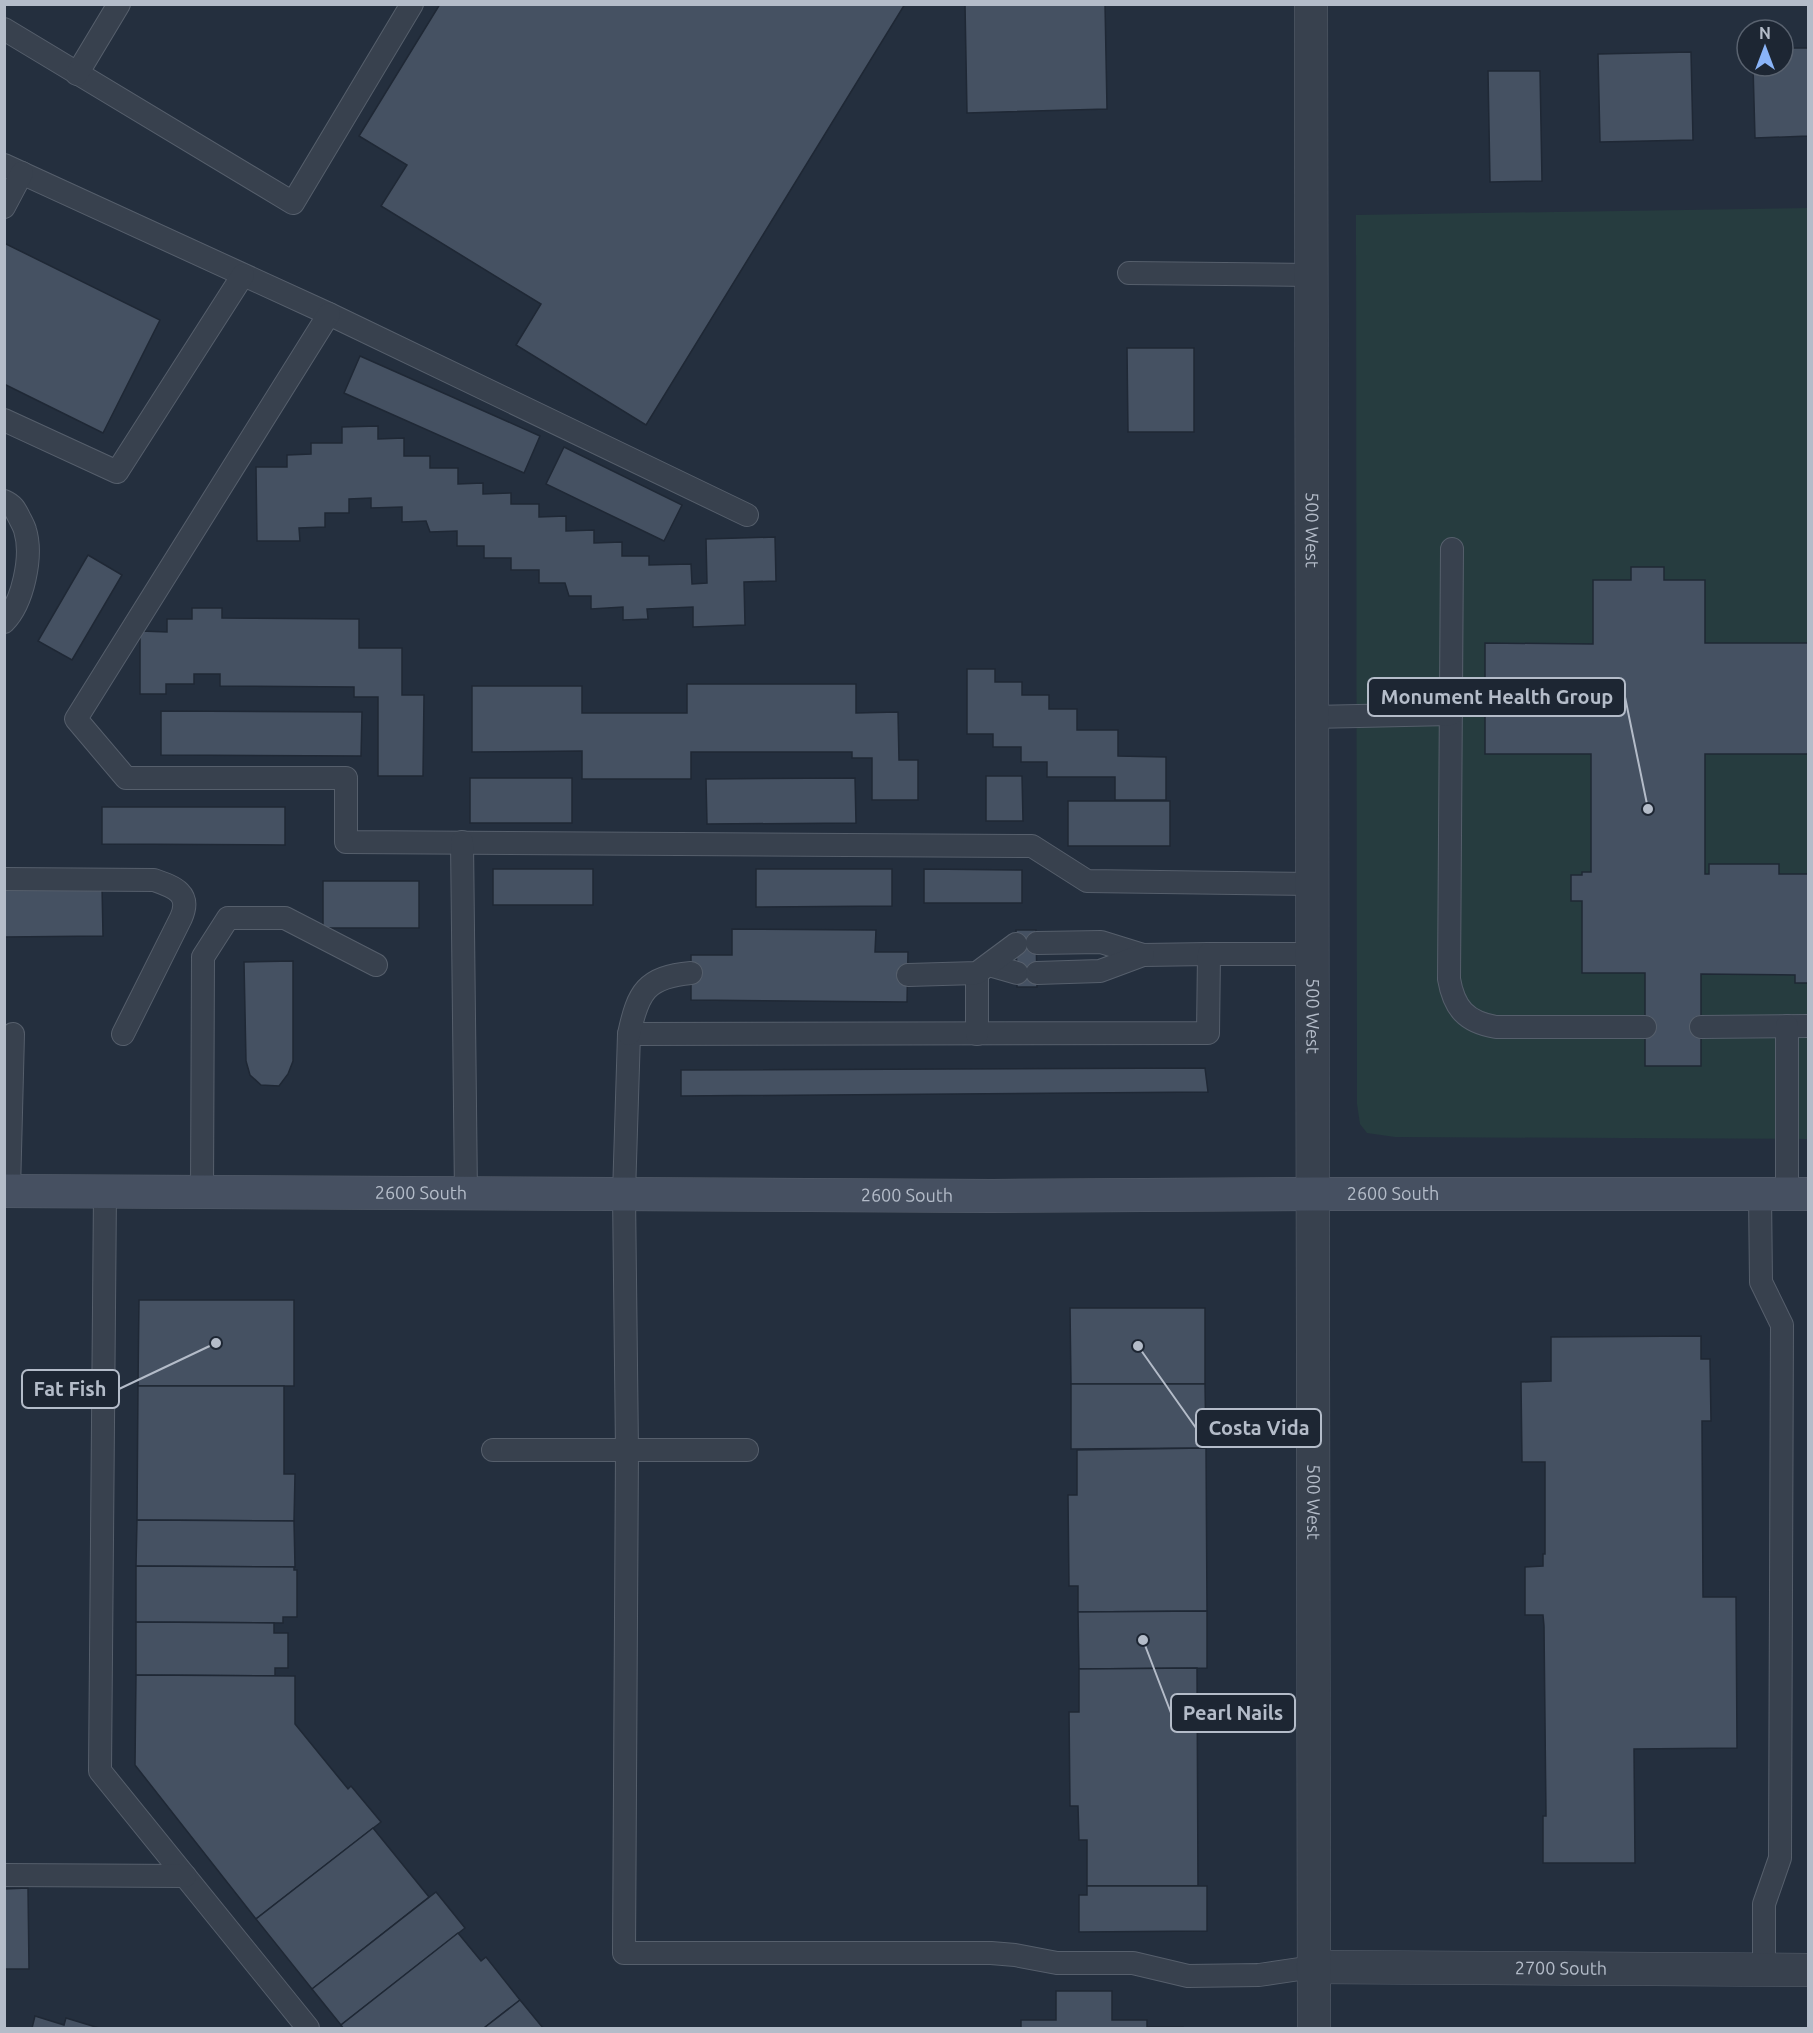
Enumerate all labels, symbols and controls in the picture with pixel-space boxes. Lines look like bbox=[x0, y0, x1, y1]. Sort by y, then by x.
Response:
north arrow bbox=[1735, 18, 1795, 78]
text: N bbox=[1759, 24, 1771, 42]
street label: 500 West bbox=[1303, 492, 1323, 568]
callout: Monument Health Group bbox=[1368, 678, 1625, 716]
text: Monument Health Group bbox=[1381, 685, 1613, 708]
street label: 500 West bbox=[1303, 978, 1324, 1054]
street label: 2600 South bbox=[375, 1182, 467, 1202]
street label: 2600 South bbox=[1347, 1183, 1439, 1203]
street label: 2600 South bbox=[861, 1184, 953, 1205]
callout: Fat Fish bbox=[22, 1370, 119, 1408]
text: Fat Fish bbox=[34, 1377, 106, 1400]
callout: Costa Vida bbox=[1196, 1409, 1321, 1447]
text: Costa Vida bbox=[1208, 1416, 1310, 1439]
street label: 500 West bbox=[1304, 1464, 1324, 1540]
callout: Pearl Nails bbox=[1171, 1694, 1295, 1732]
text: Pearl Nails bbox=[1183, 1701, 1283, 1724]
street label: 2700 South bbox=[1515, 1957, 1607, 1978]

